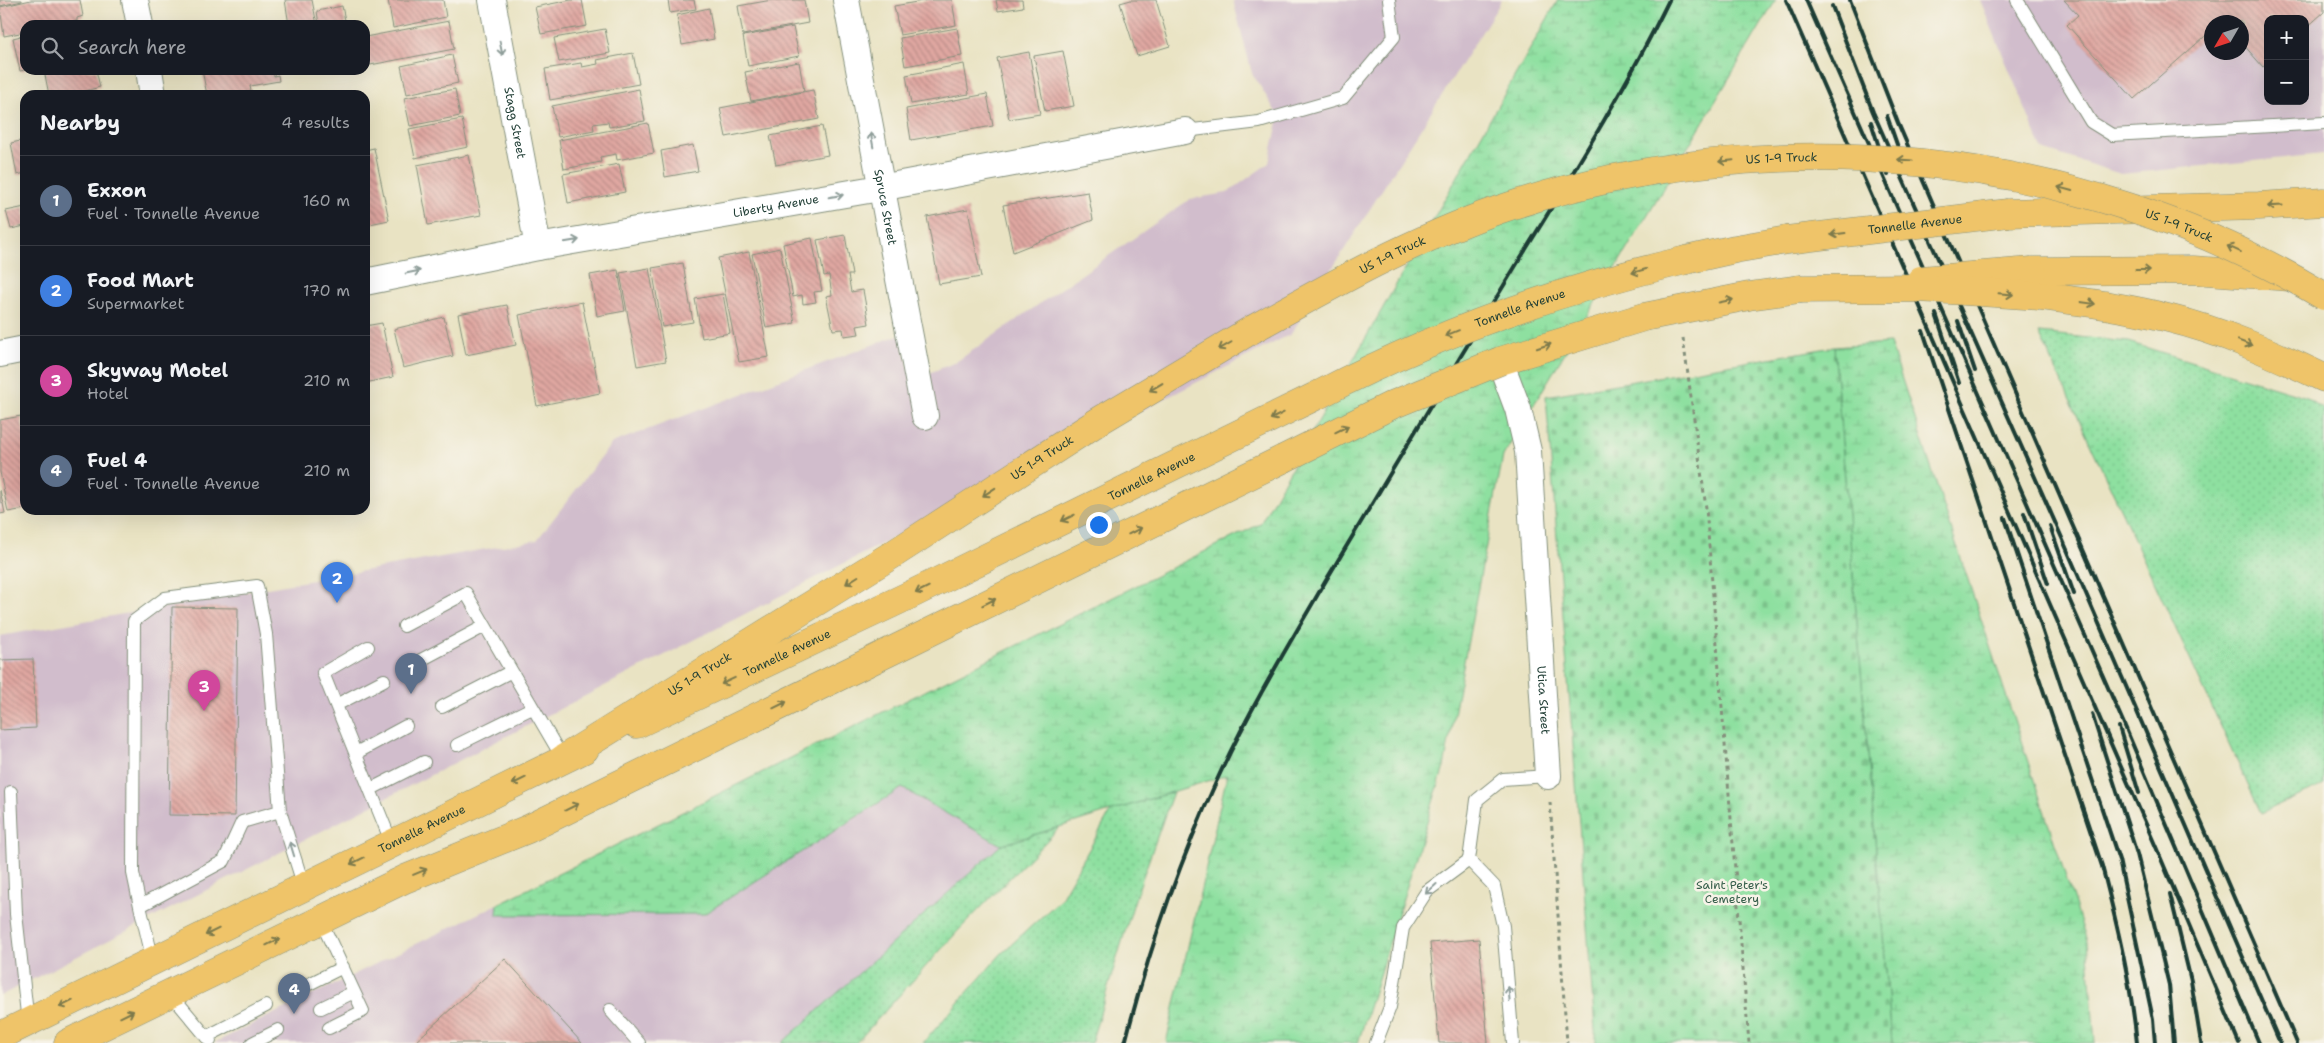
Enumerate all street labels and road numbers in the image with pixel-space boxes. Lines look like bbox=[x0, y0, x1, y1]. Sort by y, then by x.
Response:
street label: Stagg Street bbox=[500, 86, 529, 160]
street label: US 1-9 Truck bbox=[1745, 149, 1817, 168]
street label: Spruce Street bbox=[870, 168, 900, 247]
street label: Liberty Avenue bbox=[732, 191, 820, 221]
street label: US 1-9 Truck bbox=[2143, 205, 2215, 246]
street label: Tonnelle Avenue bbox=[1867, 211, 1963, 238]
street label: US 1-9 Truck bbox=[1357, 232, 1428, 278]
street label: Tonnelle Avenue bbox=[1473, 285, 1568, 332]
street label: US 1-9 Truck bbox=[1008, 432, 1077, 484]
street label: Tonnelle Avenue bbox=[1105, 448, 1198, 505]
street label: Tonnelle Avenue bbox=[741, 625, 834, 681]
street label: US 1-9 Truck bbox=[665, 648, 735, 700]
street label: Utica Street bbox=[1533, 665, 1553, 735]
street label: Tonnelle Avenue bbox=[376, 801, 468, 857]

